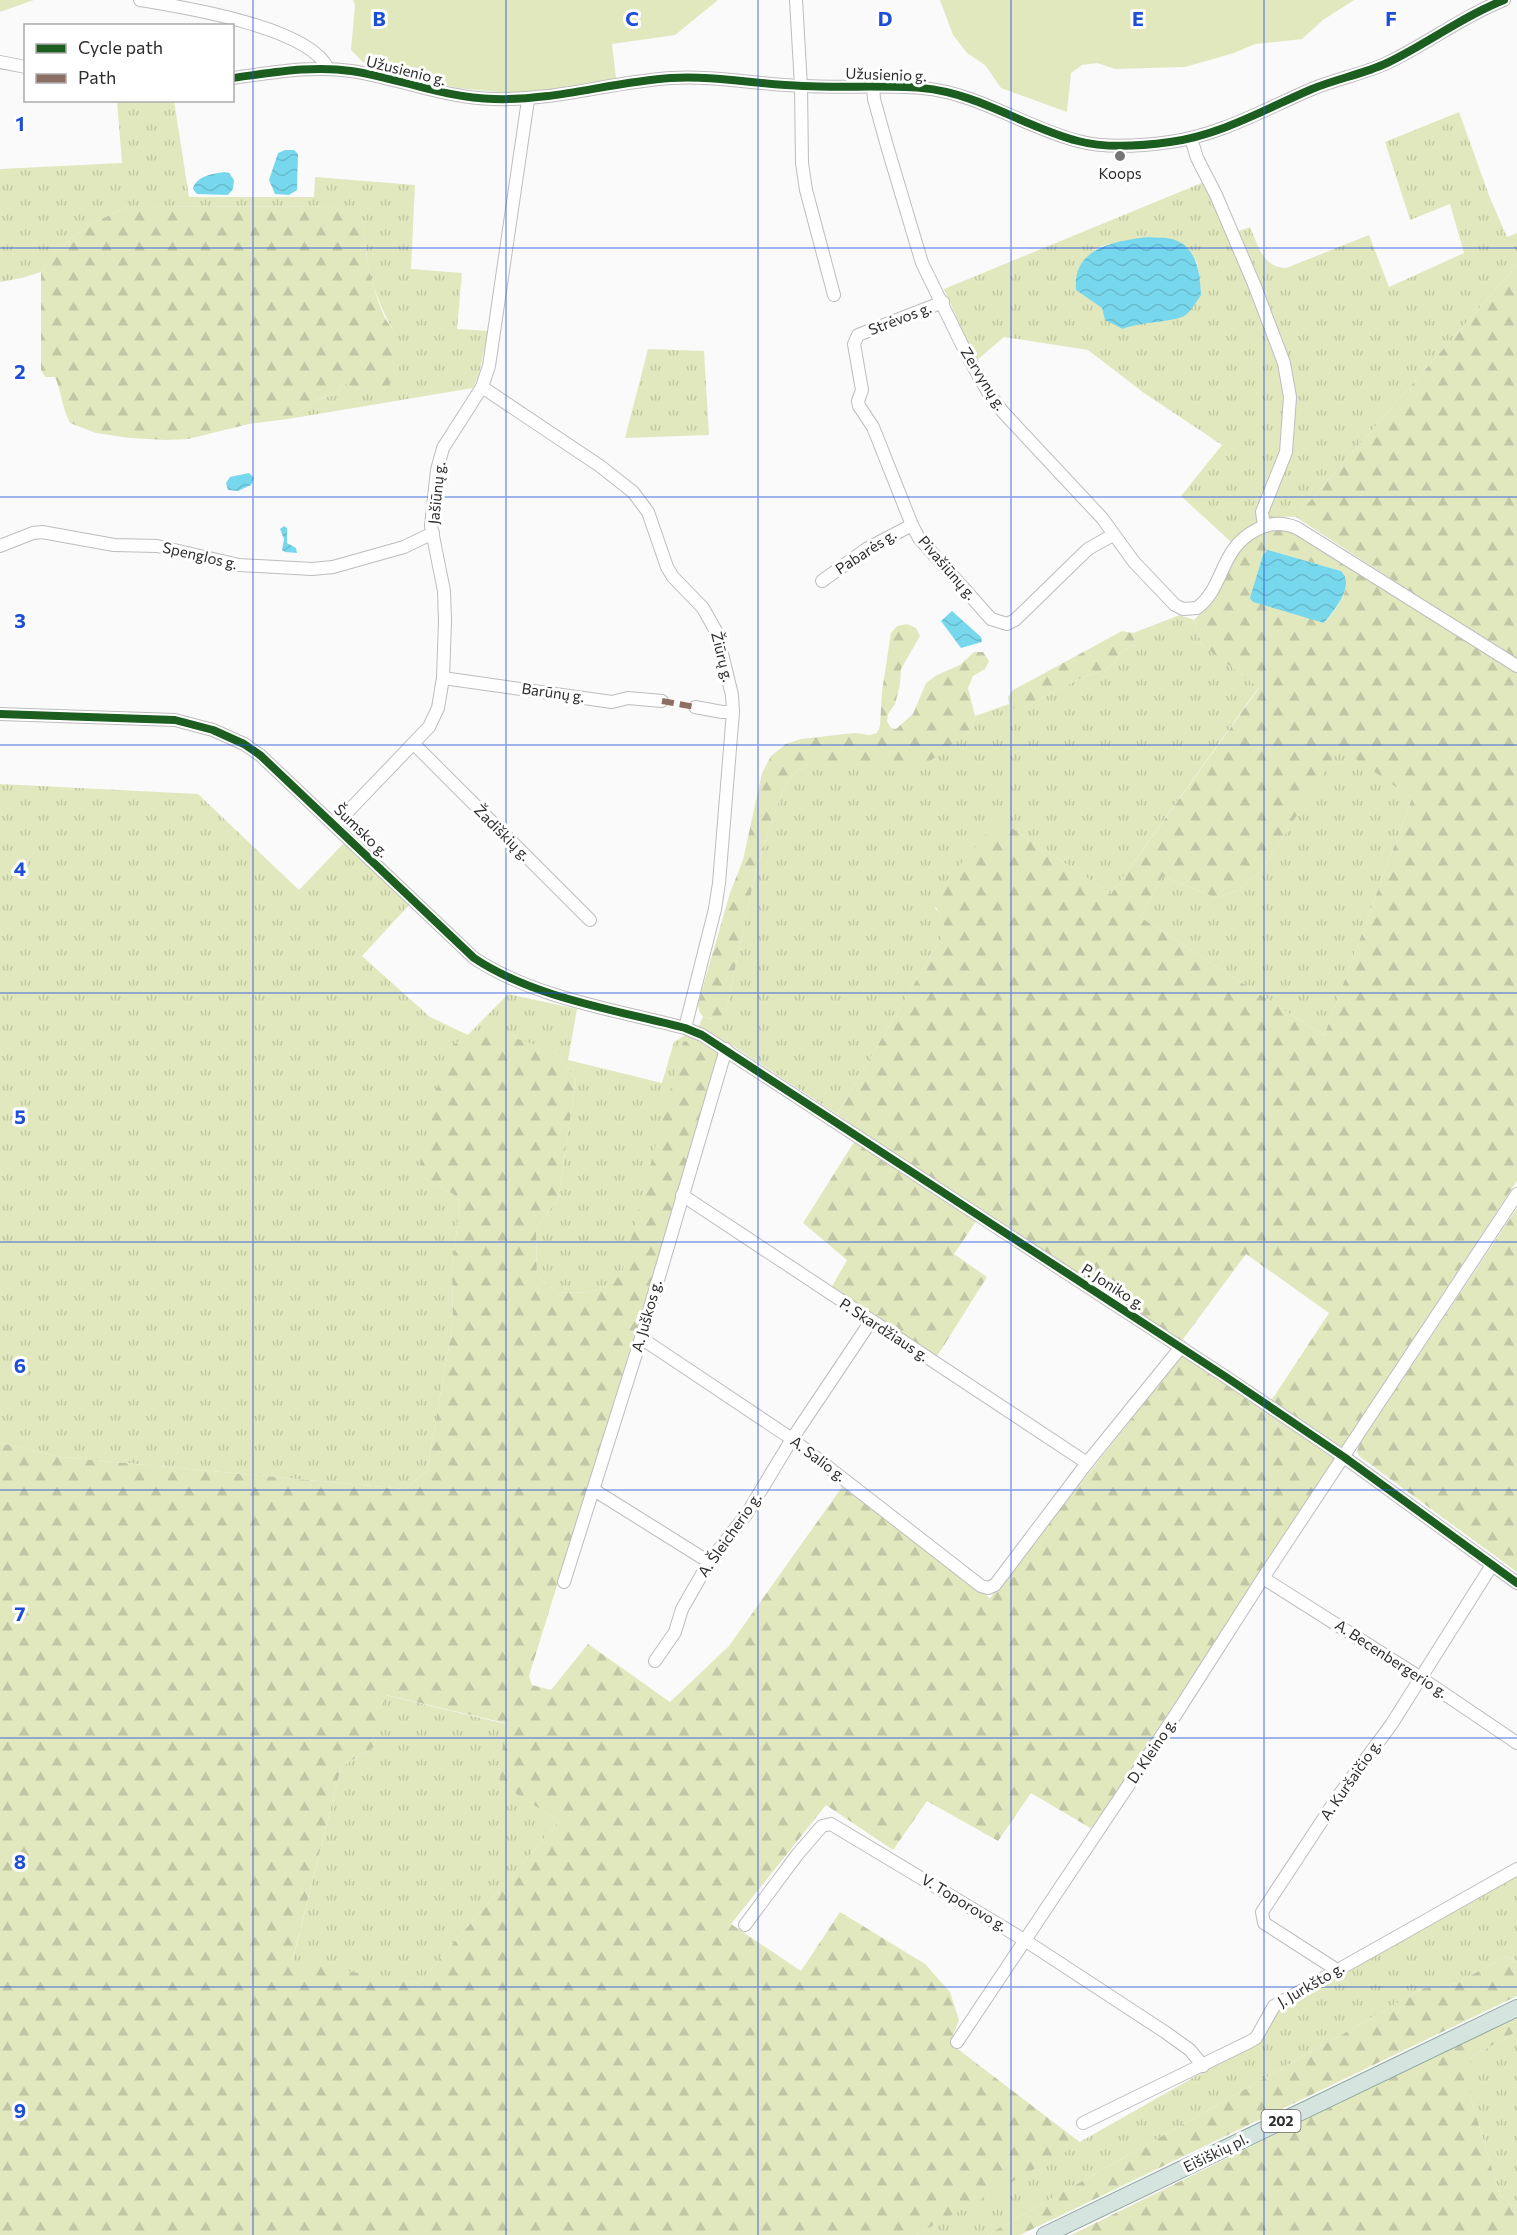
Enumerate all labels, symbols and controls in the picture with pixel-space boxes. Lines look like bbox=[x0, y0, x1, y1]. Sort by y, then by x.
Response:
text: B bbox=[372, 6, 386, 30]
text: C bbox=[625, 6, 639, 30]
text: D bbox=[878, 6, 892, 30]
text: E bbox=[1132, 6, 1144, 30]
text: F bbox=[1385, 6, 1397, 30]
legend bbox=[24, 24, 234, 102]
text: Cycle path bbox=[78, 36, 163, 58]
street label: Užusienio g. bbox=[365, 51, 448, 89]
street label: Užusienio g. bbox=[845, 64, 927, 84]
text: Path bbox=[78, 66, 116, 88]
text: 1 bbox=[15, 111, 25, 135]
marker: Koops bbox=[1113, 149, 1127, 163]
place label: Koops bbox=[1098, 164, 1142, 182]
street label: Strėvos g. bbox=[866, 298, 934, 338]
street label: Zervynų g. bbox=[957, 344, 1010, 413]
text: 2 bbox=[14, 359, 26, 383]
street label: Jašiūnų g. bbox=[424, 461, 448, 525]
street label: Pabarės g. bbox=[832, 525, 899, 577]
street label: Pivašiūnų g. bbox=[915, 532, 981, 603]
street label: Spenglos g. bbox=[161, 538, 239, 572]
text: 3 bbox=[14, 608, 26, 632]
street label: Žiūrų g. bbox=[708, 629, 739, 684]
street label: Barūnų g. bbox=[520, 679, 586, 705]
street label: Šumsko g. bbox=[331, 799, 393, 861]
street label: Žadiškių g. bbox=[471, 800, 535, 864]
text: 4 bbox=[14, 856, 26, 880]
text: 5 bbox=[14, 1104, 26, 1128]
street label: P. Joniko g. bbox=[1079, 1259, 1148, 1313]
street label: A. Juškos g. bbox=[627, 1278, 665, 1354]
street label: P. Skardžiaus g. bbox=[837, 1294, 932, 1365]
text: 6 bbox=[14, 1353, 26, 1377]
street label: A. Salio g. bbox=[787, 1432, 850, 1485]
street label: A. Šleicherio g. bbox=[693, 1488, 765, 1580]
text: 7 bbox=[15, 1601, 26, 1625]
street label: A. Becenbergerio g. bbox=[1332, 1615, 1451, 1701]
street label: D. Kleino g. bbox=[1123, 1714, 1180, 1786]
street label: A. Kuršaičio g. bbox=[1316, 1736, 1385, 1823]
text: 8 bbox=[14, 1849, 26, 1873]
street label: V. Toporovo g. bbox=[919, 1870, 1010, 1935]
street label: J. Jurkšto g. bbox=[1274, 1958, 1347, 2010]
text: 9 bbox=[14, 2098, 26, 2122]
road number: 202 bbox=[1262, 2110, 1300, 2132]
street label: Eišiškių pl. bbox=[1180, 2129, 1251, 2175]

